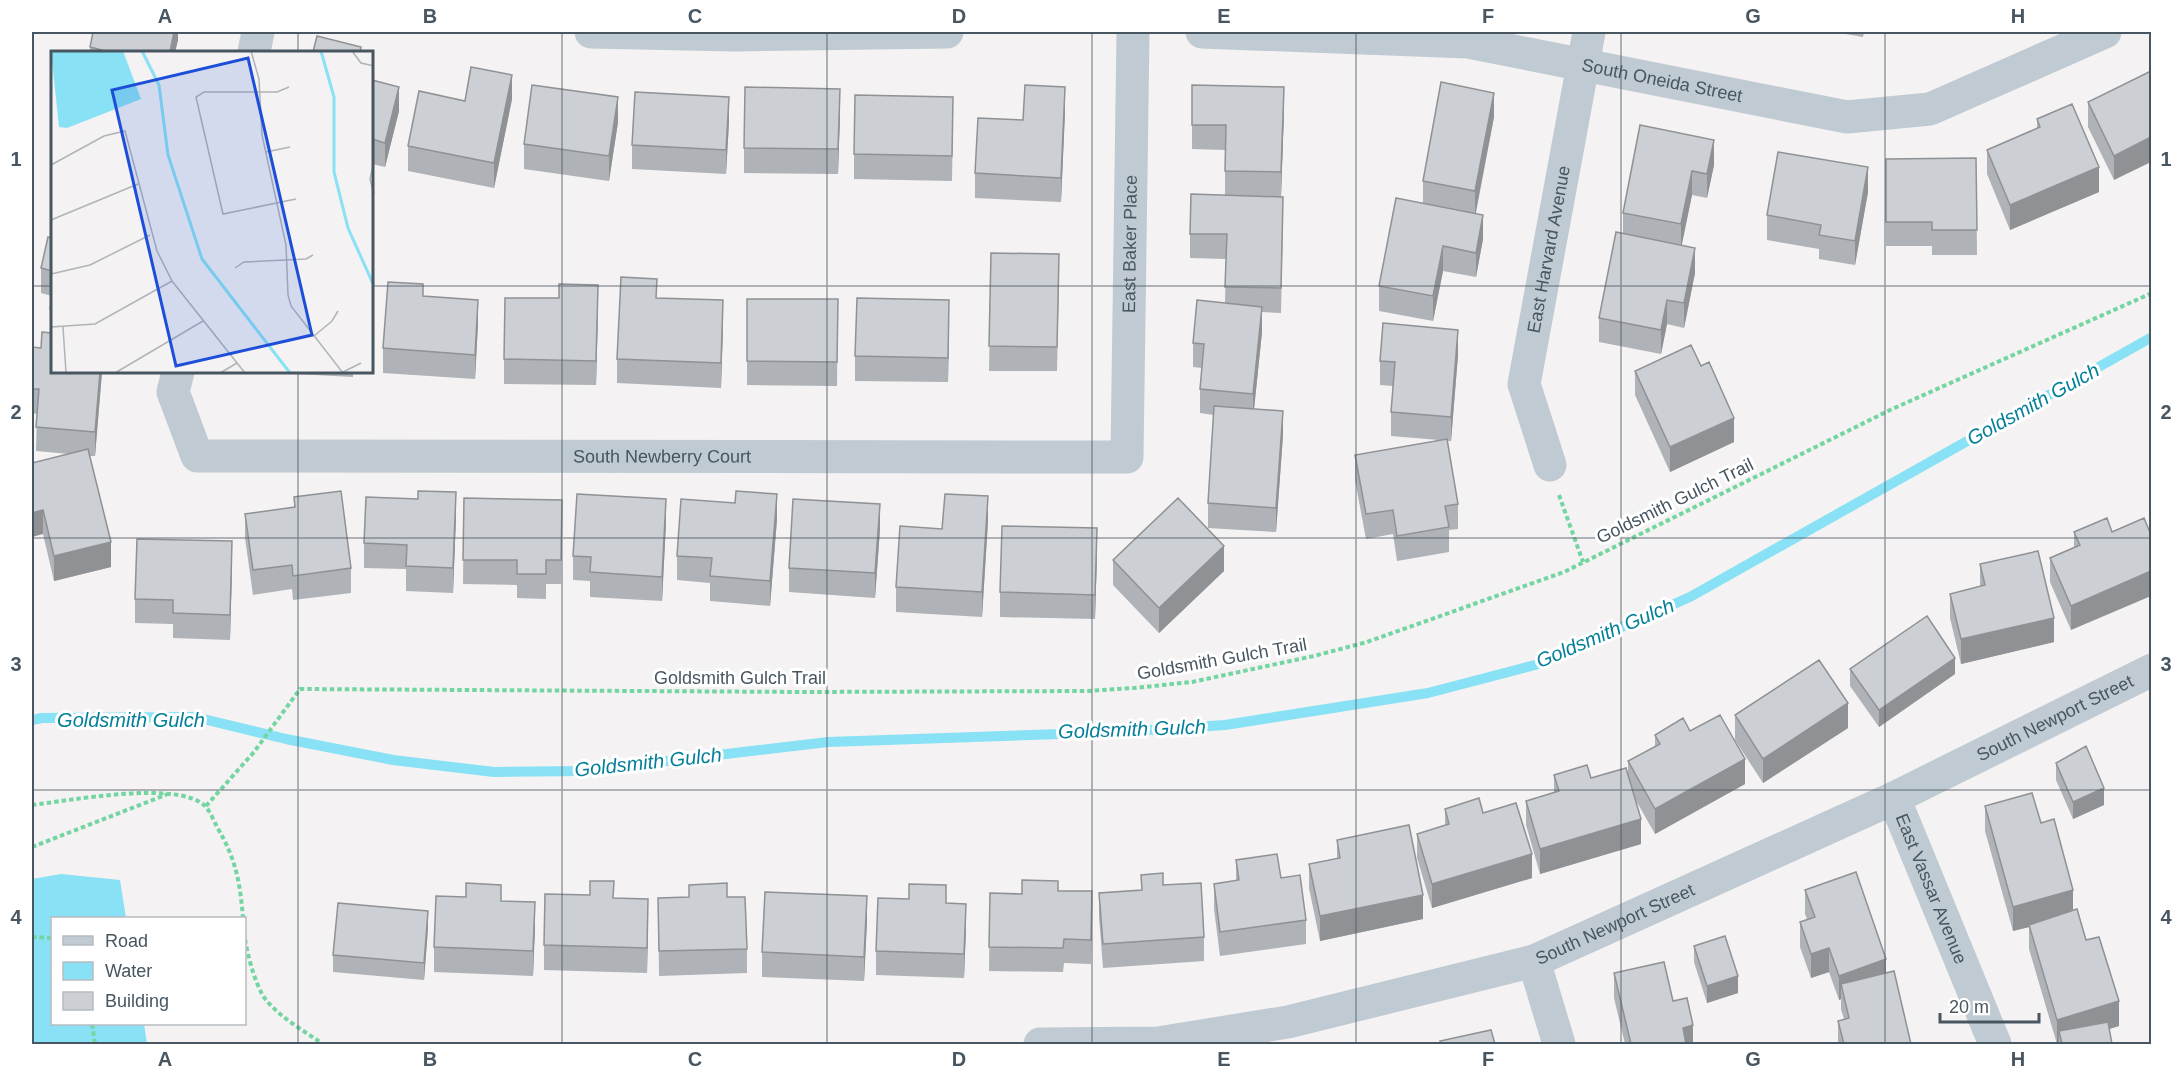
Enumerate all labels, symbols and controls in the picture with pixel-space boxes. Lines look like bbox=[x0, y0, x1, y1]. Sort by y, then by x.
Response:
text: A bbox=[158, 5, 172, 27]
text: B bbox=[423, 5, 437, 27]
text: C bbox=[688, 5, 702, 27]
text: D bbox=[952, 5, 966, 27]
text: E bbox=[1217, 5, 1231, 27]
text: F bbox=[1482, 5, 1494, 27]
text: G bbox=[1745, 5, 1761, 27]
text: H bbox=[2011, 5, 2025, 27]
inset map bbox=[51, 51, 374, 374]
street label: South Oneida Street bbox=[1580, 55, 1744, 106]
text: 1 bbox=[10, 148, 22, 170]
text: 1 bbox=[2160, 148, 2172, 170]
street label: East Harvard Avenue bbox=[1524, 164, 1574, 335]
street label: East Baker Place bbox=[1119, 175, 1141, 313]
water label: Goldsmith Gulch bbox=[1963, 359, 2103, 449]
text: 2 bbox=[10, 401, 22, 423]
text: 2 bbox=[2160, 401, 2172, 423]
street label: South Newberry Court bbox=[573, 446, 751, 467]
street label: Goldsmith Gulch Trail bbox=[1593, 454, 1757, 548]
water label: Goldsmith Gulch bbox=[1533, 594, 1677, 672]
street label: Goldsmith Gulch Trail bbox=[1136, 634, 1308, 684]
text: 3 bbox=[10, 653, 22, 675]
text: 3 bbox=[2160, 653, 2172, 675]
street label: Goldsmith Gulch Trail bbox=[654, 668, 826, 688]
street label: South Newport Street bbox=[1973, 671, 2137, 765]
water label: Goldsmith Gulch bbox=[57, 709, 205, 731]
water label: Goldsmith Gulch bbox=[1058, 715, 1206, 743]
water label: Goldsmith Gulch bbox=[573, 743, 723, 781]
street label: East Vassar Avenue bbox=[1891, 811, 1971, 967]
street label: South Newport Street bbox=[1532, 880, 1698, 969]
text: 4 bbox=[10, 906, 22, 928]
text: 4 bbox=[2160, 906, 2172, 928]
legend bbox=[51, 917, 246, 1025]
text: Road bbox=[105, 931, 148, 951]
text: Water bbox=[105, 961, 152, 981]
scale bar bbox=[1940, 986, 2039, 1024]
text: Building bbox=[105, 991, 169, 1011]
text: 20 m bbox=[1949, 997, 1989, 1017]
text: A bbox=[158, 1048, 172, 1070]
text: B bbox=[423, 1048, 437, 1070]
text: C bbox=[688, 1048, 702, 1070]
text: D bbox=[952, 1048, 966, 1070]
text: E bbox=[1217, 1048, 1231, 1070]
text: F bbox=[1482, 1048, 1494, 1070]
text: G bbox=[1745, 1048, 1761, 1070]
text: H bbox=[2011, 1048, 2025, 1070]

